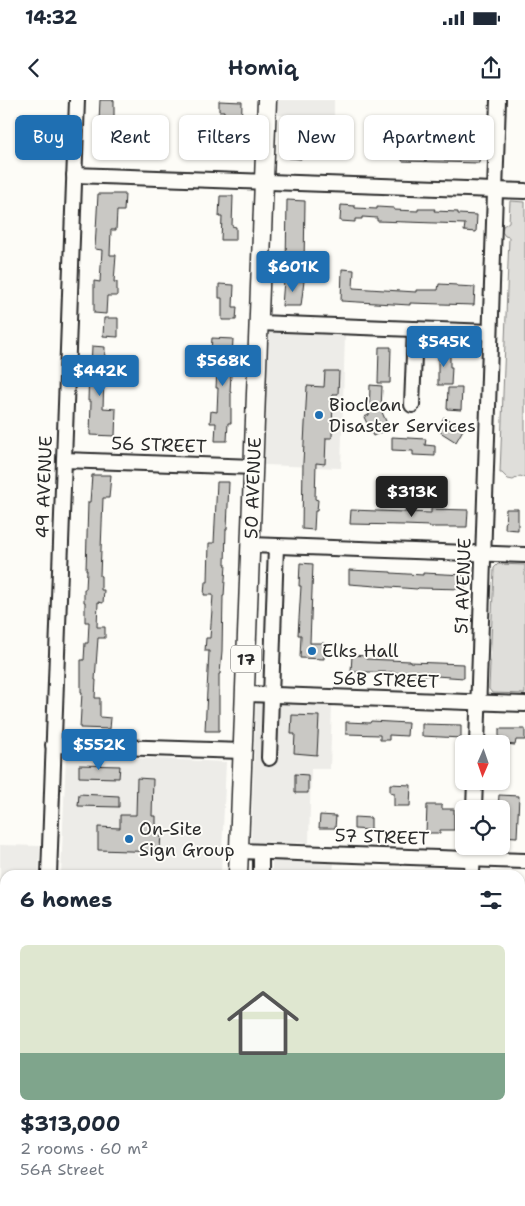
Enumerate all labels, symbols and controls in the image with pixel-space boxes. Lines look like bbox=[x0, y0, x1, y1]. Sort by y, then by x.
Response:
text: 14:32 bbox=[25, 5, 77, 30]
text: Homiq bbox=[228, 53, 297, 82]
icon: back bbox=[20, 54, 48, 82]
icon: share bbox=[477, 54, 505, 82]
chip: Buy bbox=[15, 115, 82, 160]
chip: Rent bbox=[92, 115, 169, 160]
chip: Filters bbox=[179, 115, 269, 160]
chip: New bbox=[279, 115, 354, 160]
chip: Apartment bbox=[364, 115, 494, 160]
pin: $601K bbox=[258, 250, 328, 293]
text: $601K bbox=[267, 256, 319, 277]
pin: $545K bbox=[409, 326, 479, 368]
text: $545K bbox=[418, 331, 470, 352]
pin: $568K bbox=[188, 344, 258, 387]
text: $568K bbox=[196, 350, 250, 371]
pin: $442K bbox=[65, 354, 135, 397]
text: $442K bbox=[73, 360, 127, 381]
place label: Bioclean Disaster Services bbox=[329, 393, 476, 438]
marker: Bioclean Disaster Services bbox=[313, 409, 325, 421]
street label: 56 STREET bbox=[111, 431, 207, 459]
street label: 49 AVENUE bbox=[30, 435, 58, 539]
street label: 50 AVENUE bbox=[239, 437, 267, 539]
pin: $313K bbox=[377, 476, 447, 518]
text: $313K bbox=[387, 481, 437, 502]
street label: 51 AVENUE bbox=[449, 537, 477, 635]
place label: Elks Hall bbox=[322, 639, 399, 663]
marker: Elks Hall bbox=[306, 645, 318, 657]
road number: 17 bbox=[231, 646, 261, 672]
street label: 56B STREET bbox=[333, 666, 439, 694]
pin: $552K bbox=[64, 728, 134, 771]
text: $552K bbox=[73, 734, 125, 755]
north arrow bbox=[455, 735, 510, 790]
map controls bbox=[455, 735, 510, 855]
button: locate bbox=[455, 800, 510, 855]
place label: On-Site Sign Group bbox=[139, 817, 235, 862]
street label: 57 STREET bbox=[334, 823, 430, 851]
marker: On-Site Sign Group bbox=[123, 833, 135, 845]
text: 6 homes bbox=[20, 886, 112, 914]
icon: filters bbox=[477, 886, 505, 914]
icon: home bbox=[218, 978, 308, 1068]
text: $313,000 bbox=[20, 1110, 120, 1138]
text: 2 rooms · 60 m² bbox=[20, 1138, 148, 1159]
text: 56A Street bbox=[20, 1159, 105, 1180]

